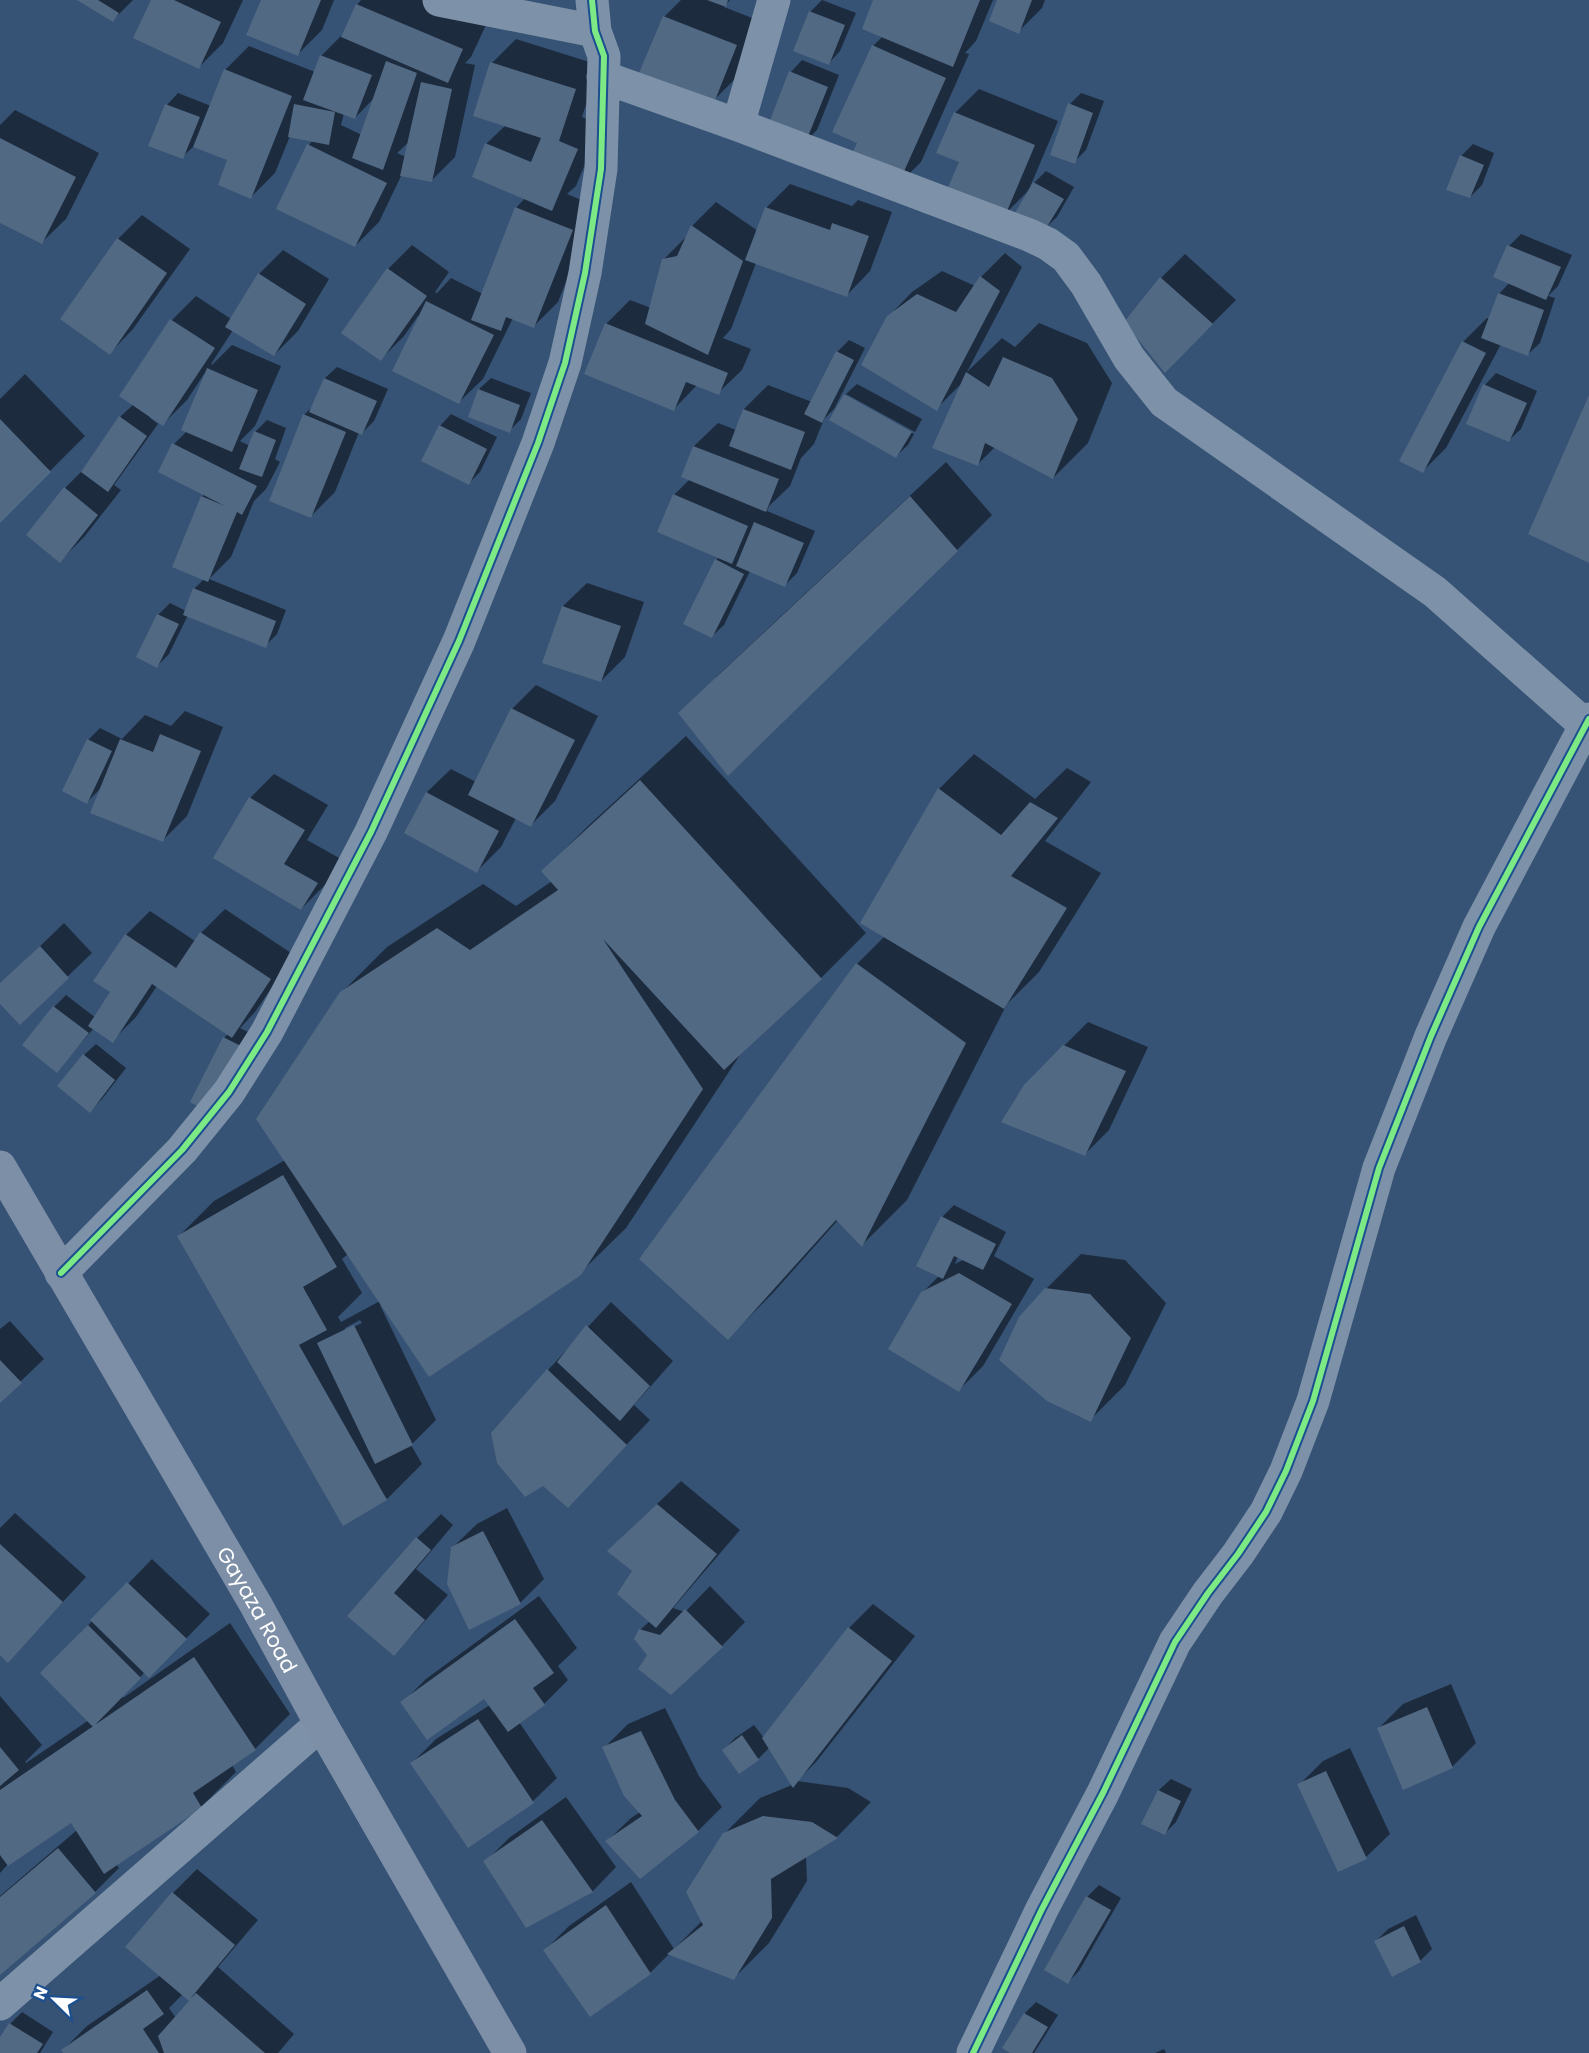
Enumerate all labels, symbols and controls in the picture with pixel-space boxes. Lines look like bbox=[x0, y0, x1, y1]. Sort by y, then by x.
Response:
street label: Gayaza Road bbox=[210, 1541, 305, 1678]
north arrow bbox=[24, 1969, 84, 2029]
text: N bbox=[28, 1983, 54, 2003]

